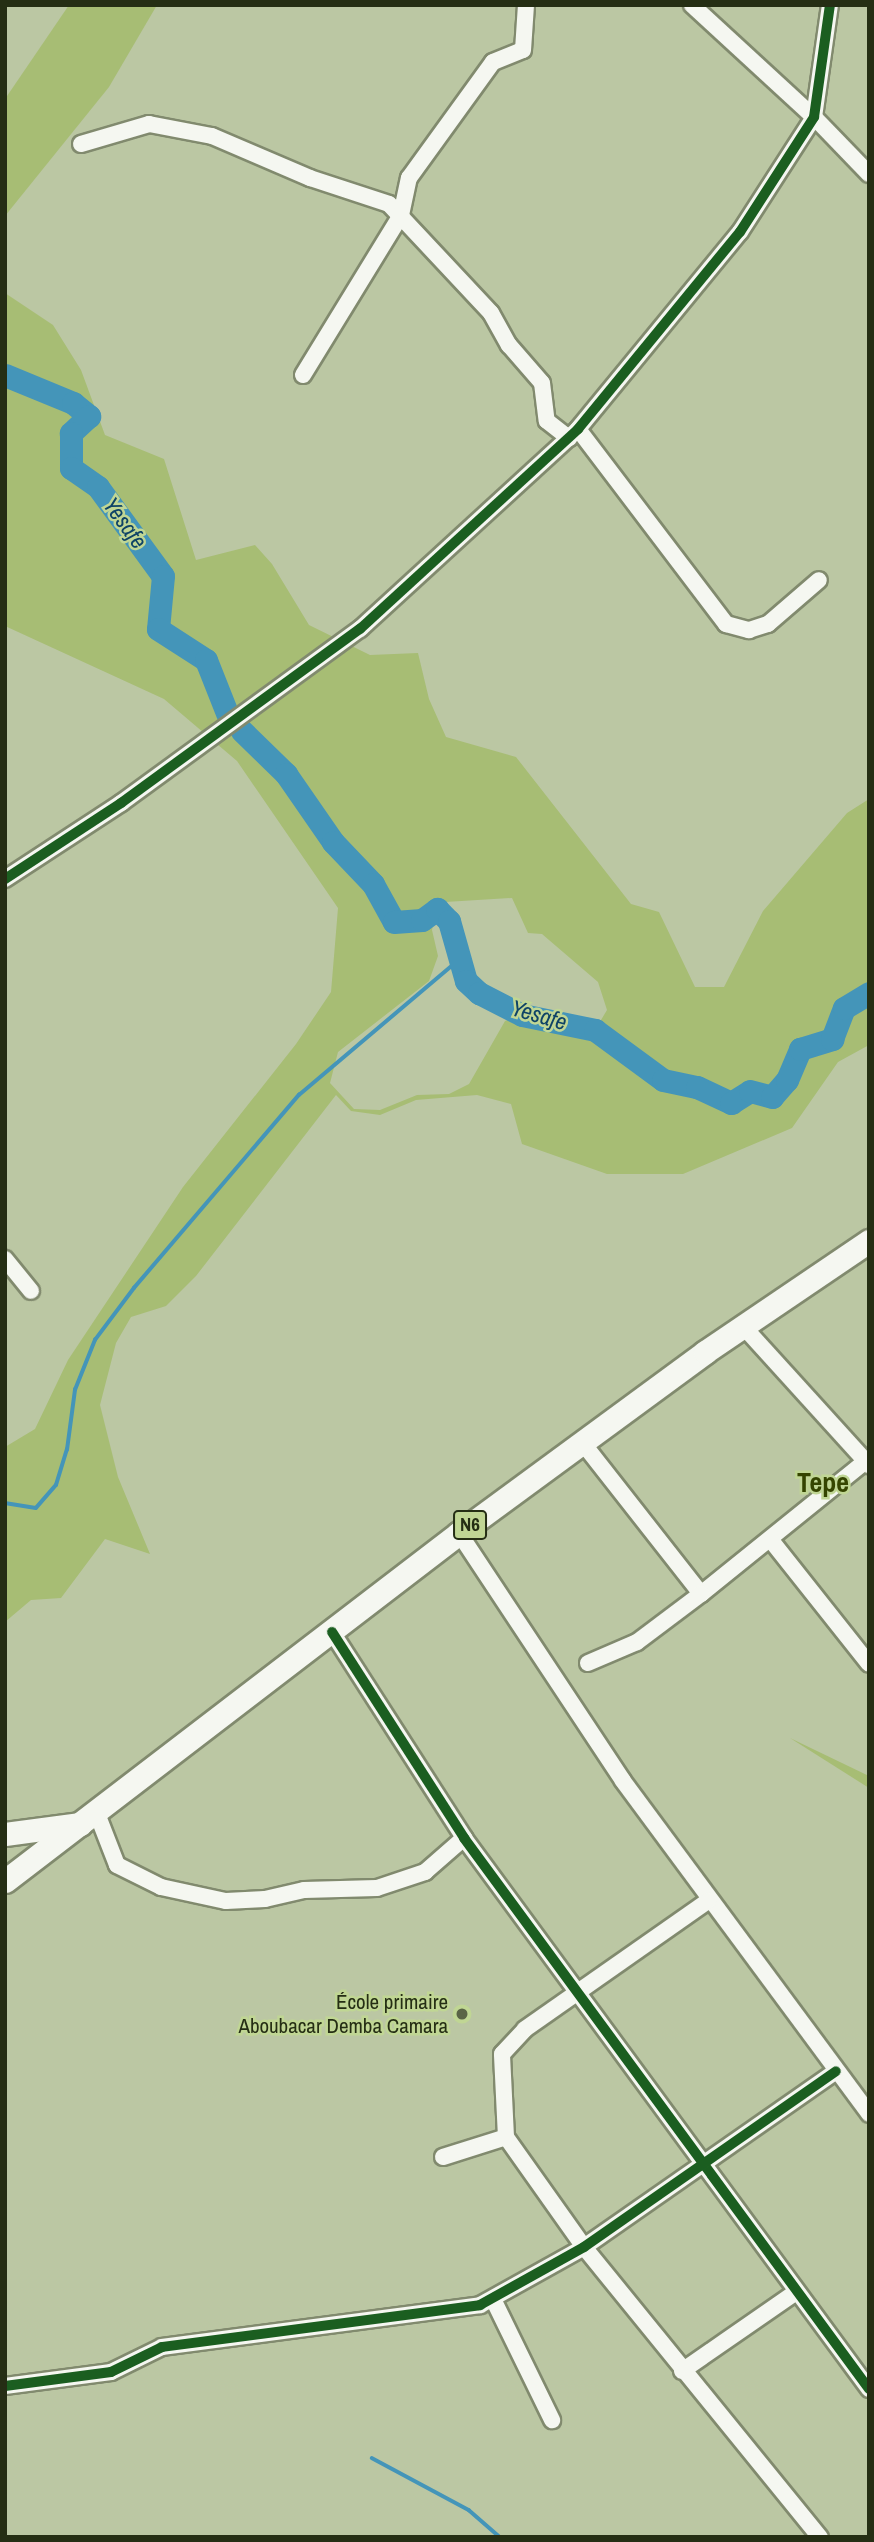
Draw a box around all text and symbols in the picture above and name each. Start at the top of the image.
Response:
water label: Yesafe [97,492,153,554]
water label: Yesafe [508,994,570,1036]
district label: Tepe [797,1465,849,1499]
road number: N6 [452,1510,488,1540]
place label: École primaire Aboubacar Demba Camara [238,1989,448,2039]
marker: École primaire Aboubacar Demba Camara [454,2006,470,2022]

